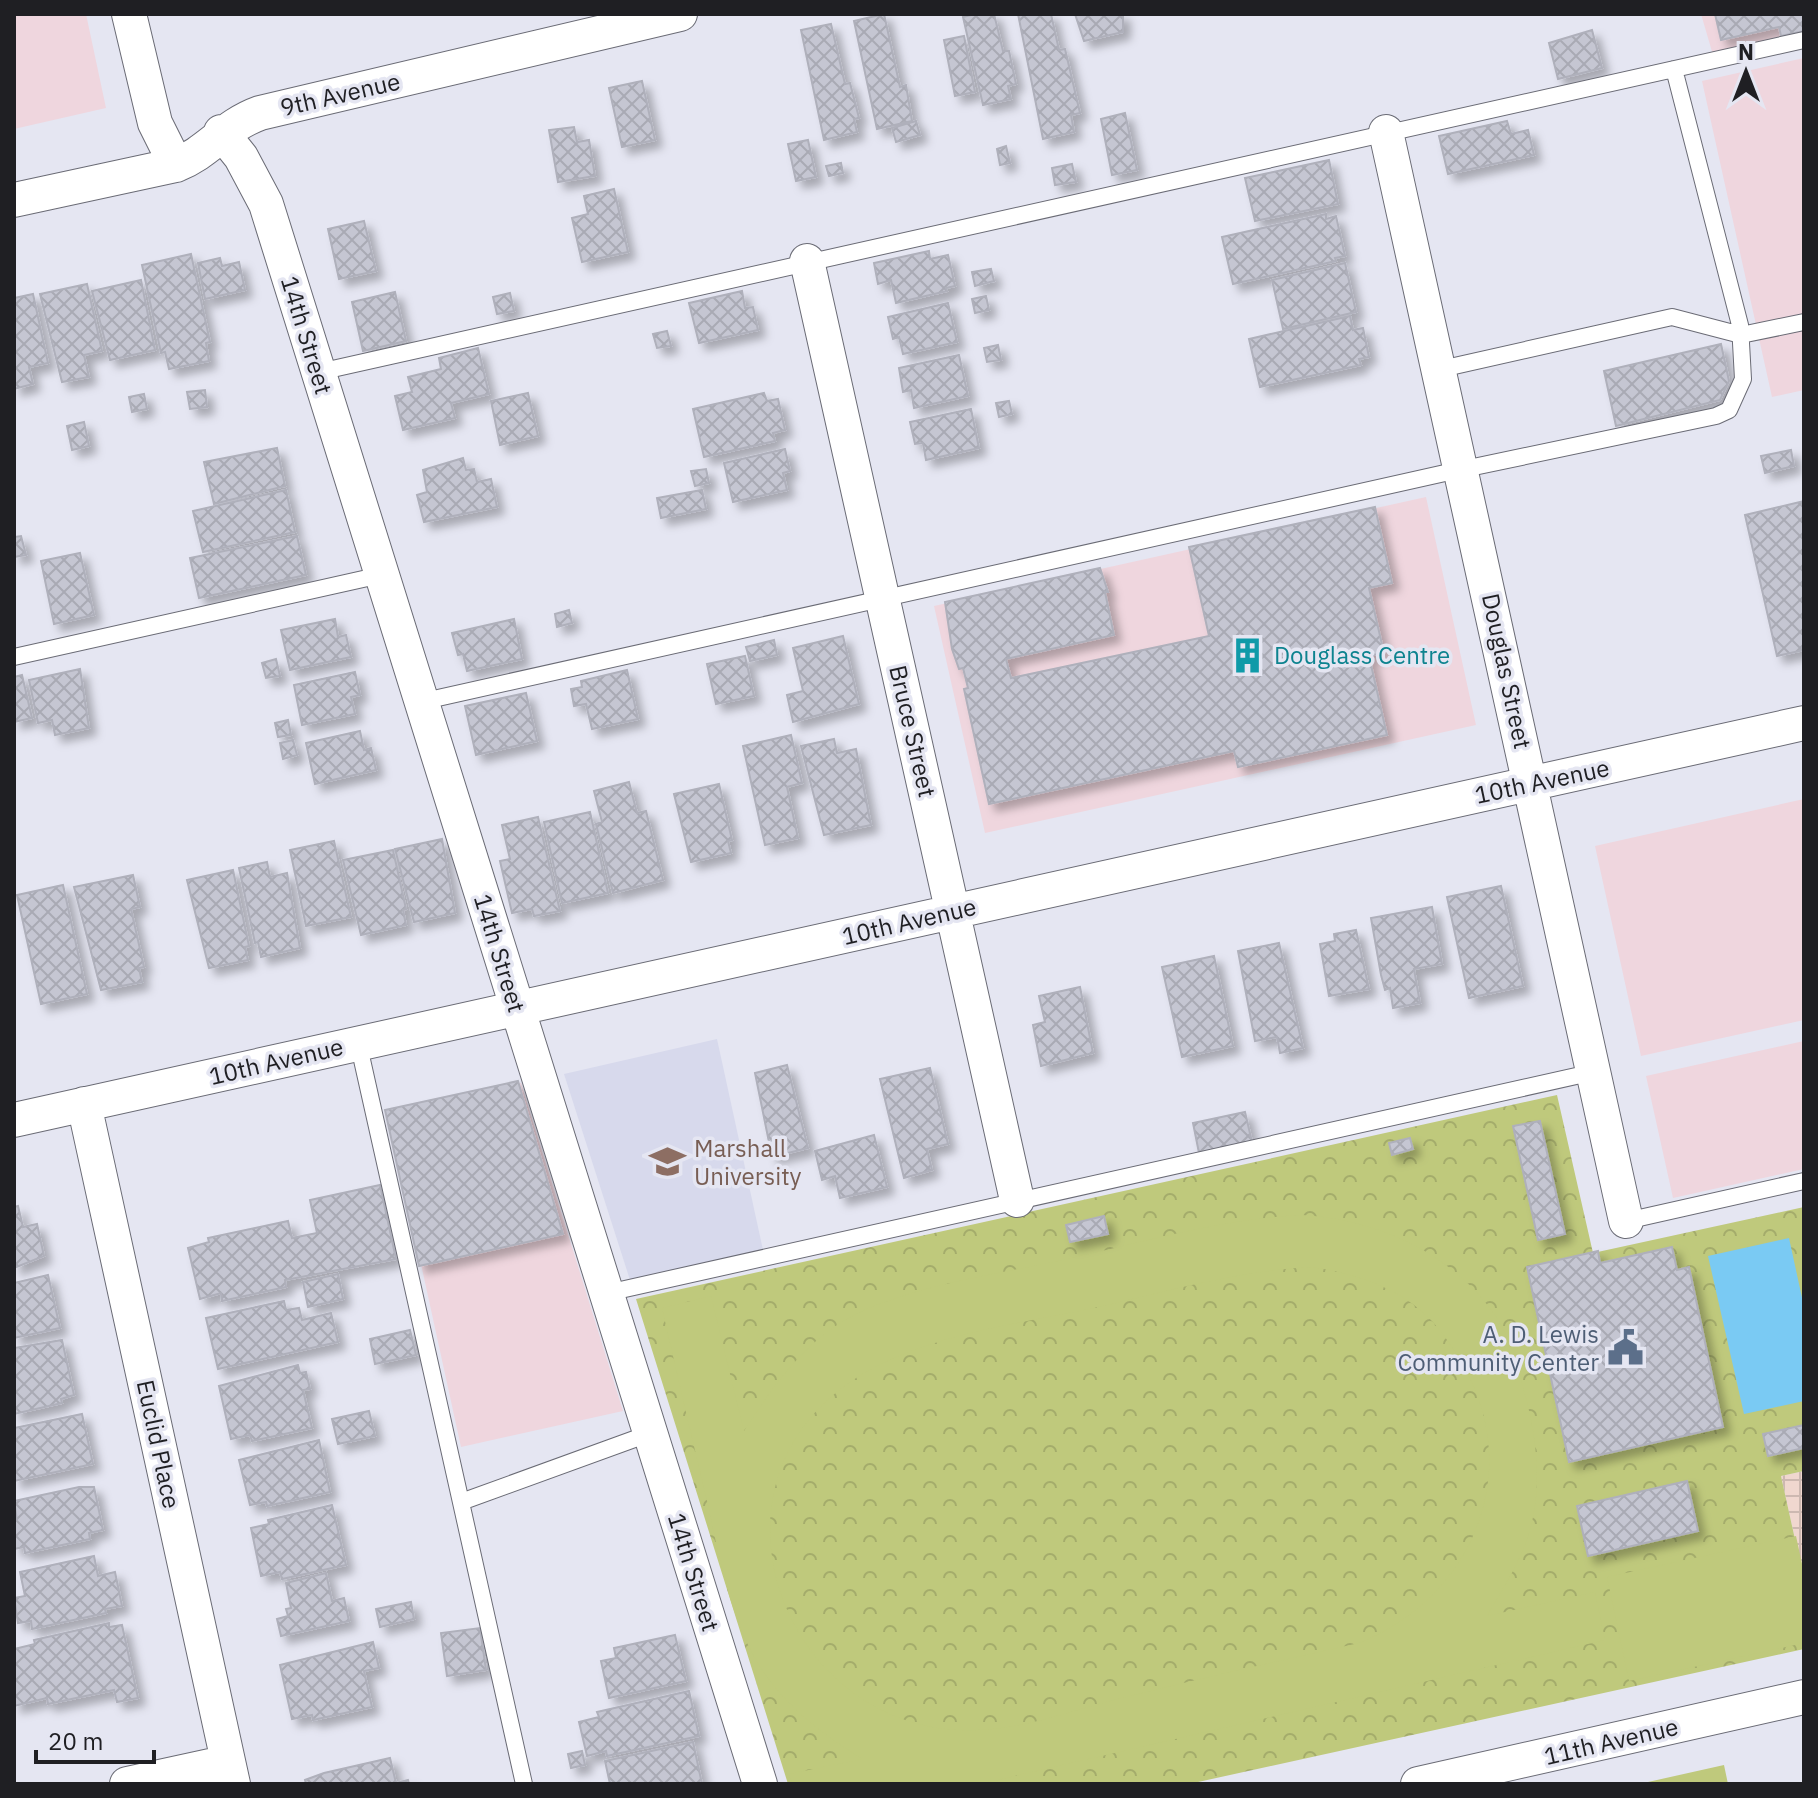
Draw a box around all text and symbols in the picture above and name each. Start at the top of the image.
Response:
north arrow [1706,32,1786,112]
text: N [1738,37,1754,66]
street label: 9th Avenue [277,65,403,123]
street label: 14th Street [274,272,340,398]
street label: Douglas Street [1475,590,1539,752]
building icon: Douglass Centre [1229,636,1267,674]
place label: Douglass Centre [1274,639,1450,671]
street label: Bruce Street [882,662,944,800]
street label: 10th Avenue [1472,751,1612,811]
street label: 14th Street [467,890,533,1016]
street label: 10th Avenue [839,890,979,952]
street label: 10th Avenue [206,1030,346,1092]
place label: Marshall University [694,1132,802,1192]
school or university icon: Marshall University [649,1143,687,1181]
place label: A. D. Lewis Community Center [1397,1318,1599,1378]
public building icon: A. D. Lewis Community Center [1606,1329,1644,1367]
street label: Euclid Place [130,1377,188,1511]
street label: 14th Street [661,1509,727,1635]
street label: 11th Avenue [1541,1710,1681,1772]
scale bar [36,1714,154,1764]
text: 20 m [48,1725,103,1757]

